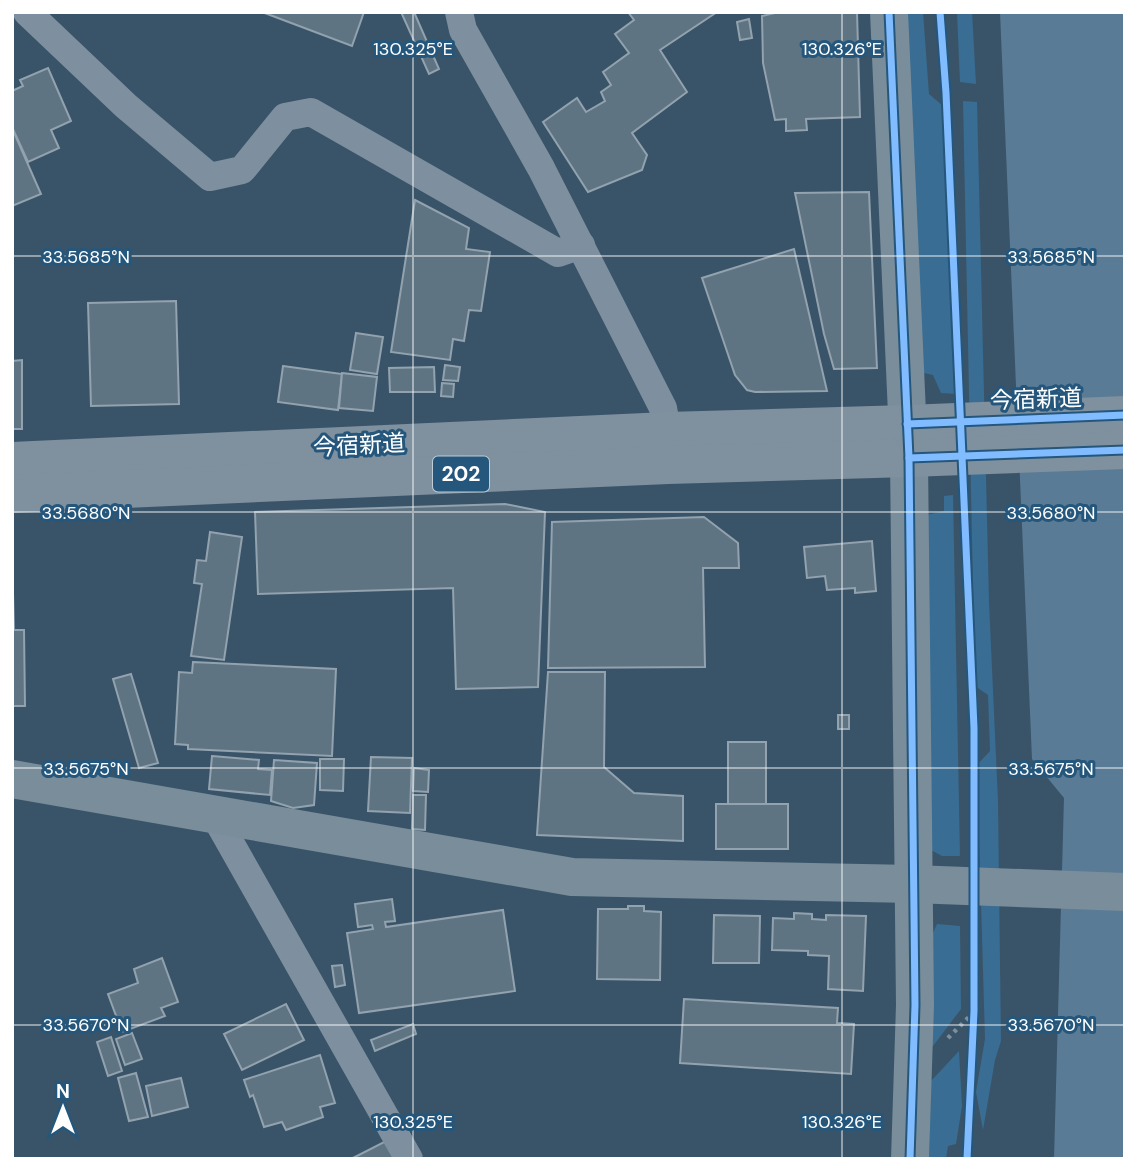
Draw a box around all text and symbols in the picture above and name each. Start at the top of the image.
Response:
text: 130.325°E [373,37,453,61]
text: 130.326°E [802,37,882,61]
text: 33.5685°N [42,245,130,269]
text: 33.5685°N [1007,245,1095,269]
street label: 今宿新道 [990,382,1082,416]
street label: 今宿新道 [312,428,406,462]
road number: 202 [433,456,489,491]
text: 33.5680°N [42,501,131,525]
text: 33.5680°N [1007,501,1096,525]
text: 33.5675°N [43,757,129,781]
text: 33.5675°N [1008,757,1094,781]
text: 33.5670°N [43,1013,129,1037]
text: 33.5670°N [1008,1013,1094,1037]
north arrow [28,1073,98,1143]
text: N [56,1079,70,1104]
text: 130.325°E [373,1110,453,1134]
text: 130.326°E [802,1110,882,1134]

